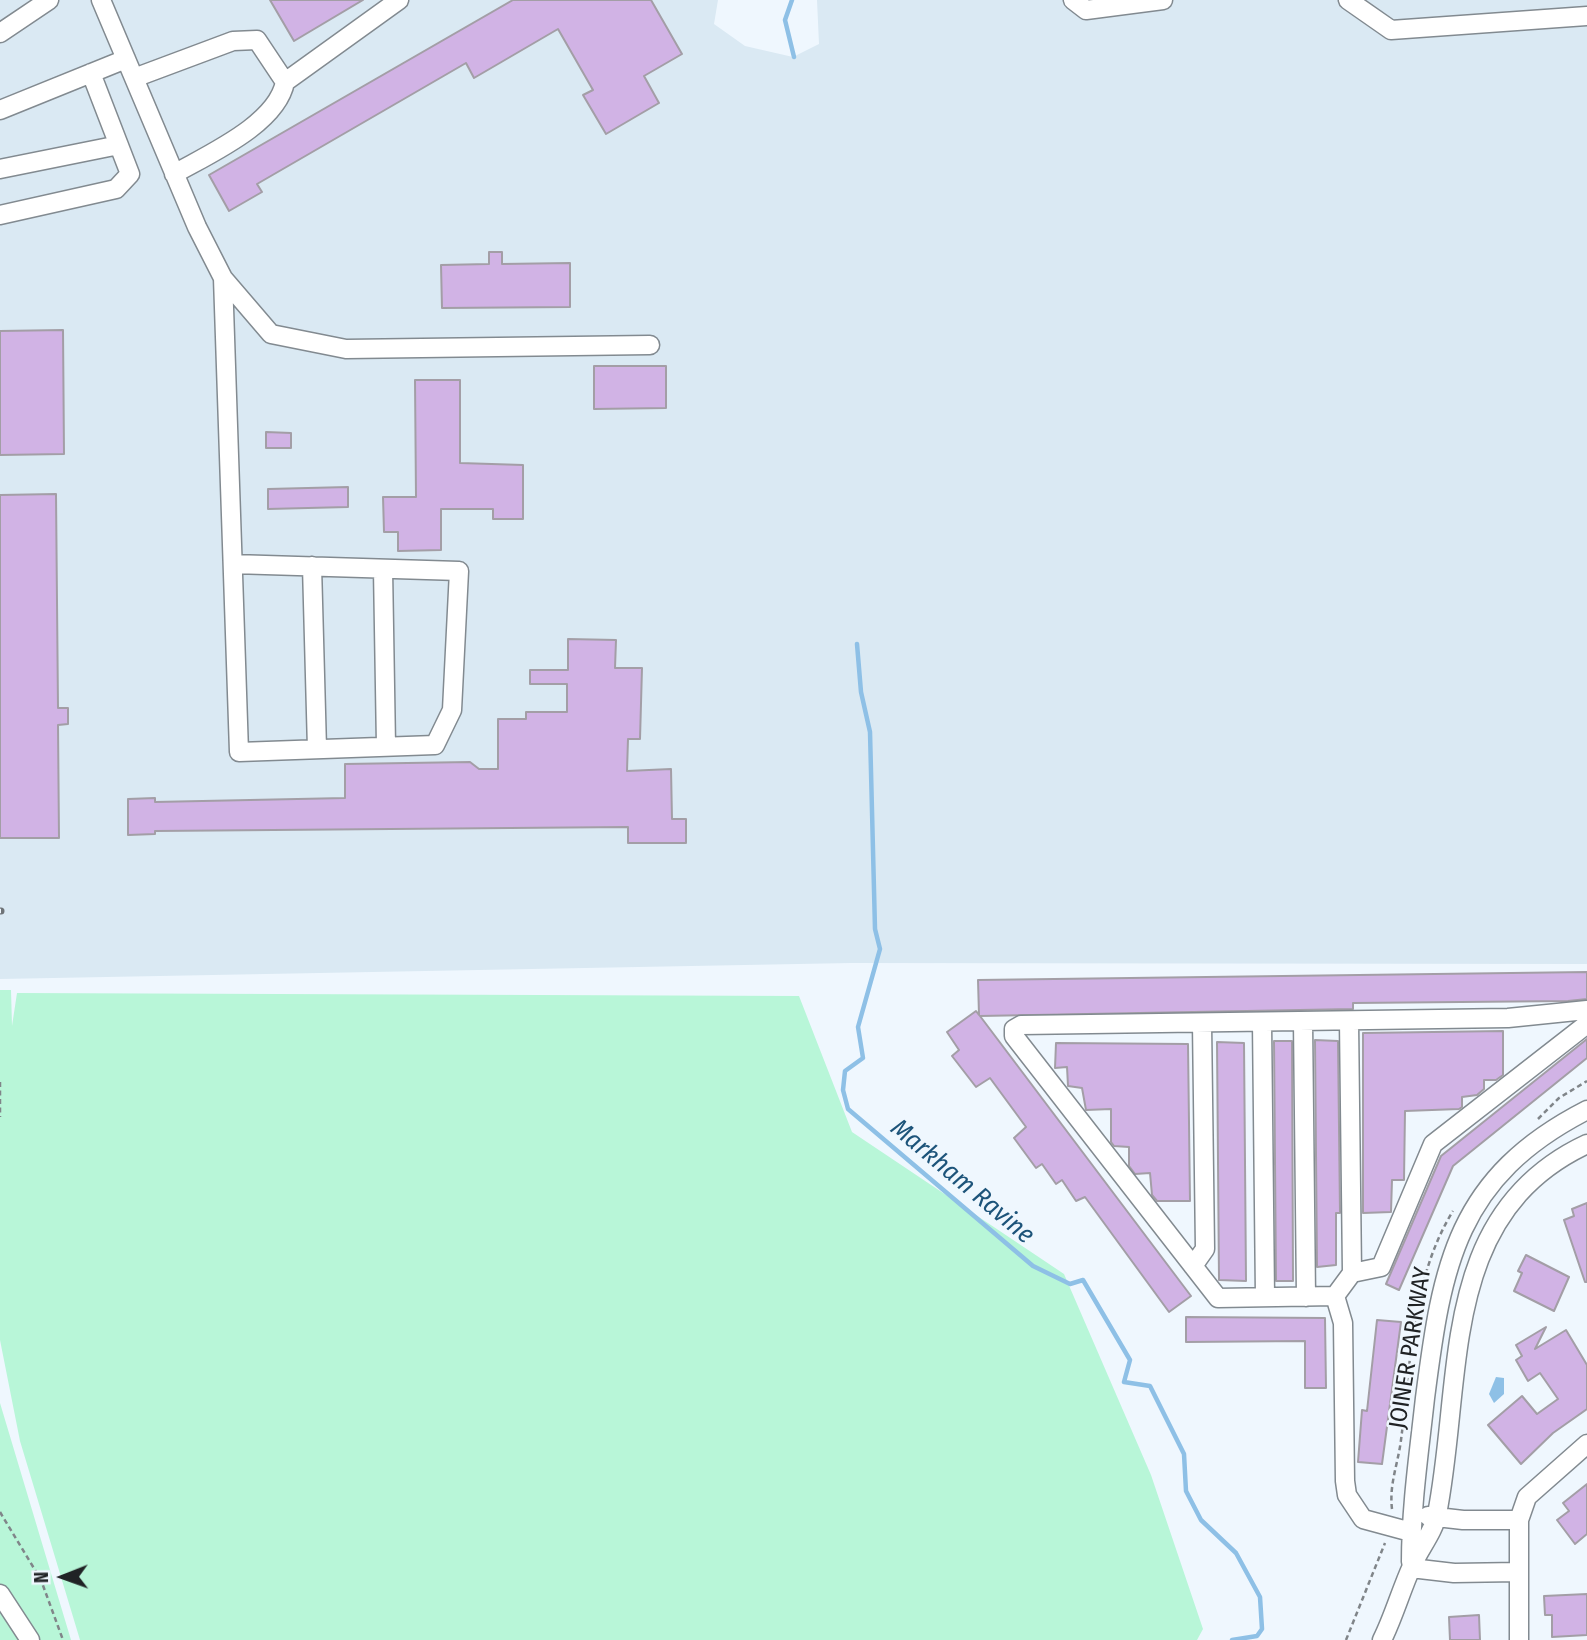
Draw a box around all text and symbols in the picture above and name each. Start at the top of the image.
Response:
water label: Markham Ravine [884,1113,1040,1251]
street label: JOINER PARKWAY [1384,1265,1438,1431]
north arrow [28,1542,98,1612]
text: N [30,1571,53,1583]

